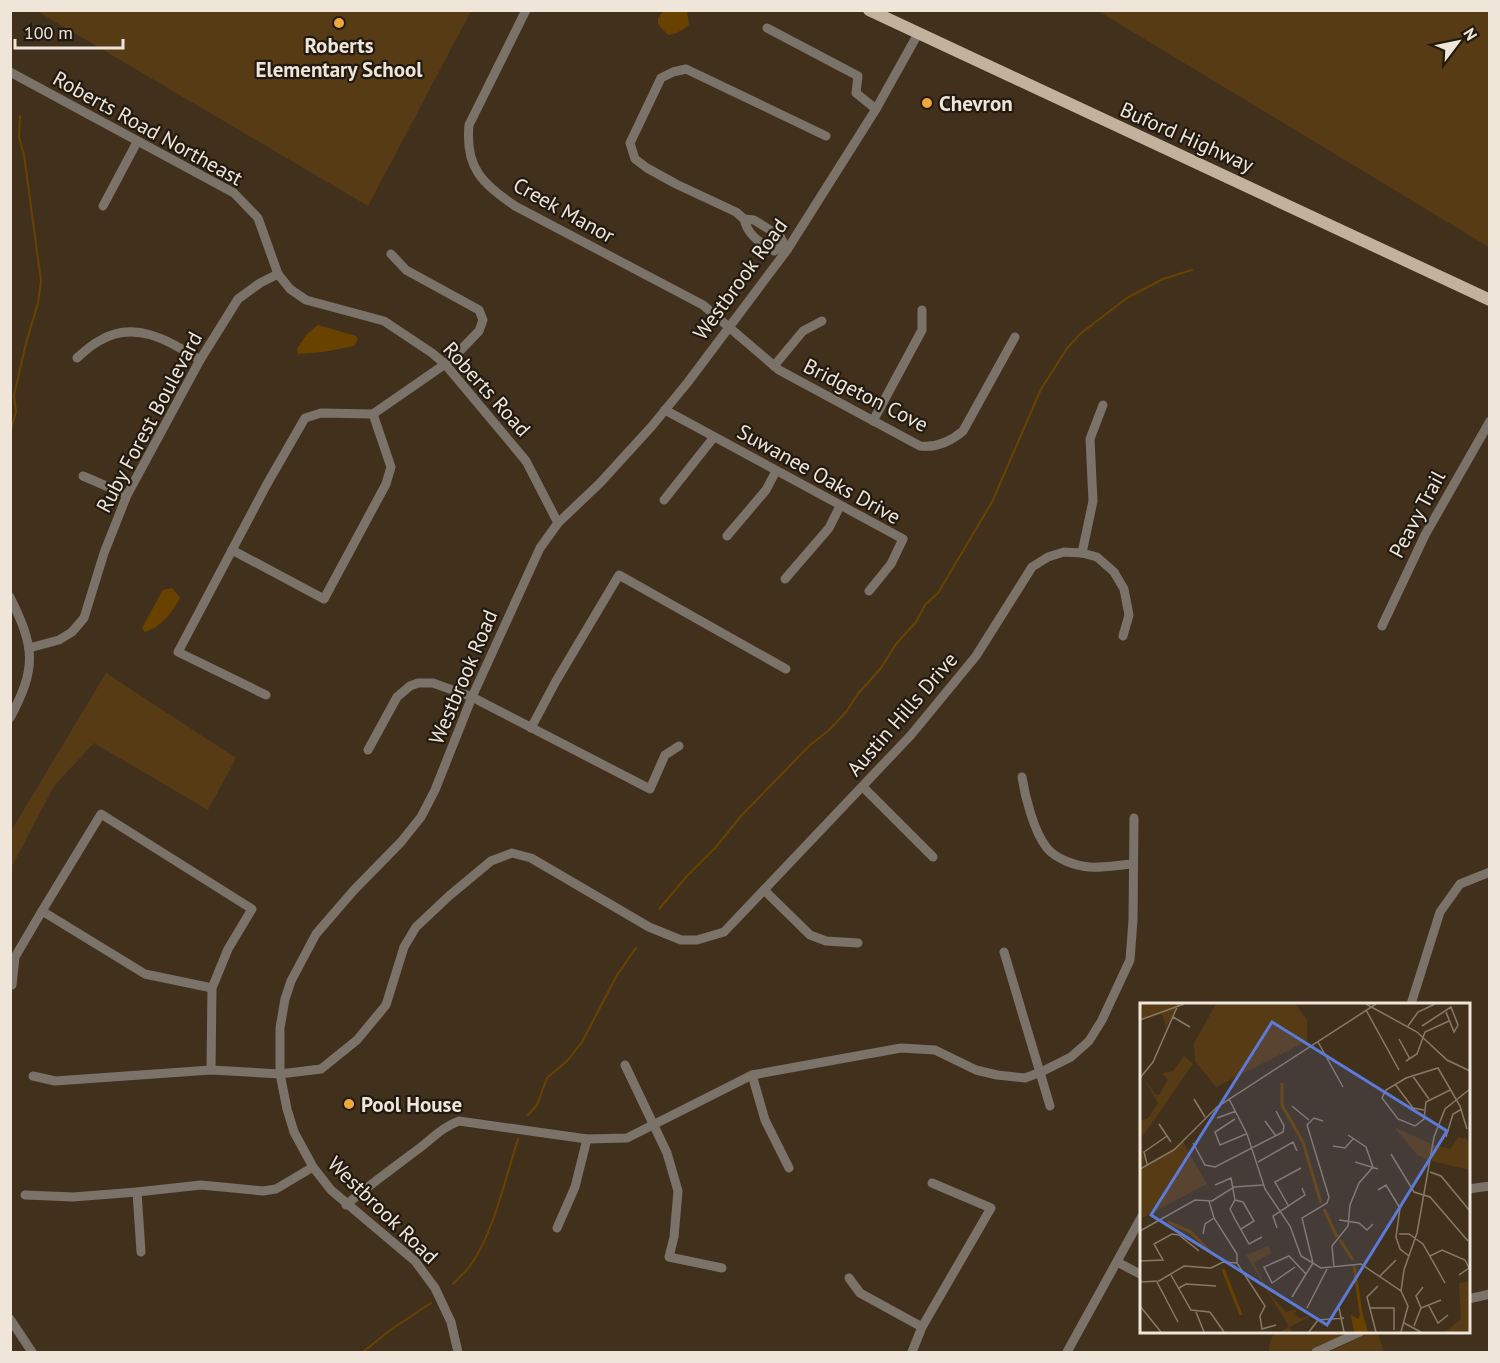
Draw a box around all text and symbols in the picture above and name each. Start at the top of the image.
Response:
scale bar [15,12,123,50]
north arrow [1428,12,1488,72]
marker: Roberts Elementary School [332,16,346,30]
text: 100 m [24,21,73,44]
text: N [1459,24,1482,44]
place label: Roberts Elementary School [256,32,423,83]
street label: Roberts Road Northeast [48,65,248,191]
place label: Chevron [939,90,1013,117]
street label: Buford Highway [1116,95,1258,179]
marker: Chevron [920,96,934,110]
street label: Creek Manor [509,171,619,249]
street label: Westbrook Road [687,213,793,345]
street label: Ruby Forest Boulevard [90,327,208,517]
street label: Roberts Road [437,336,537,442]
street label: Bridgeton Cove [799,352,933,438]
street label: Suwanee Oaks Drive [732,418,906,530]
street label: Peavy Trail [1383,466,1451,562]
street label: Westbrook Road [423,606,503,748]
street label: Austin Hills Drive [841,646,963,782]
inset map [1140,1003,1470,1333]
place label: Pool House [361,1091,462,1118]
marker: Pool House [342,1097,356,1111]
street label: Westbrook Road [322,1150,444,1270]

